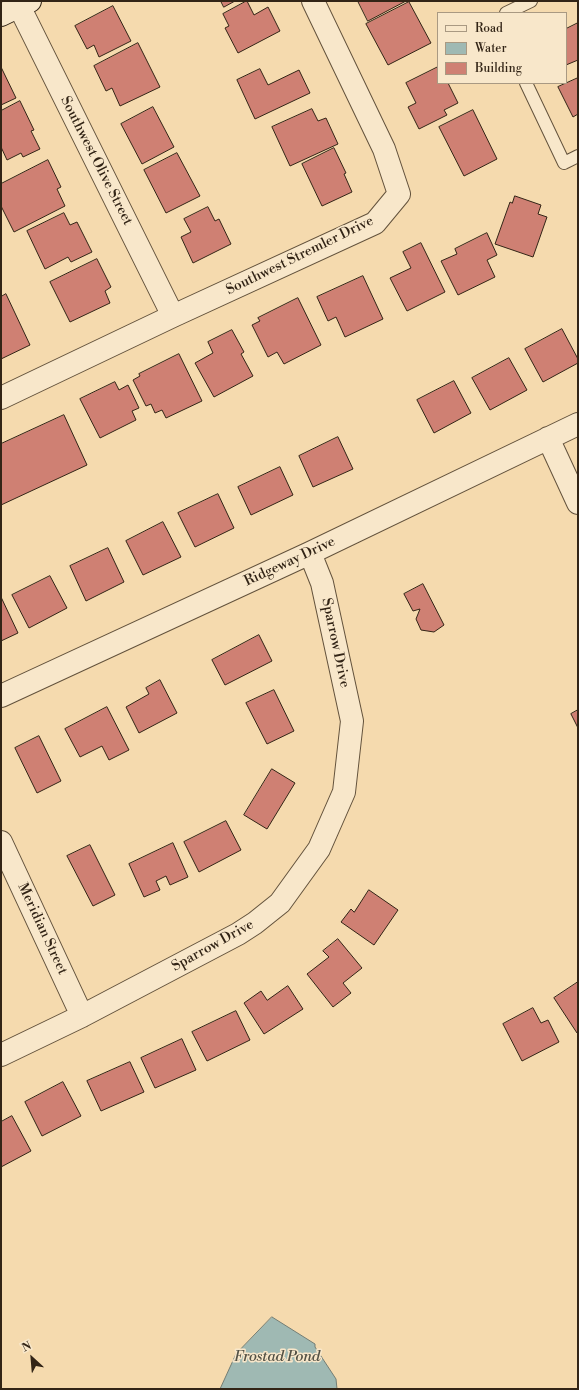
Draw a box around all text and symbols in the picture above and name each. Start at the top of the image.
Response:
legend [437,12,567,84]
text: Road [475,21,503,36]
text: Water [475,41,507,56]
text: Building [475,61,522,76]
street label: Southwest Olive Street [56,94,136,228]
street label: Southwest Stremler Drive [223,213,377,299]
street label: Ridgeway Drive [242,534,338,590]
street label: Sparrow Drive [317,597,353,689]
street label: Meridian Street [13,880,71,978]
street label: Sparrow Drive [169,917,257,975]
north arrow [12,1338,52,1378]
text: N [20,1339,34,1355]
water label: Frostad Pond [234,1348,320,1366]

